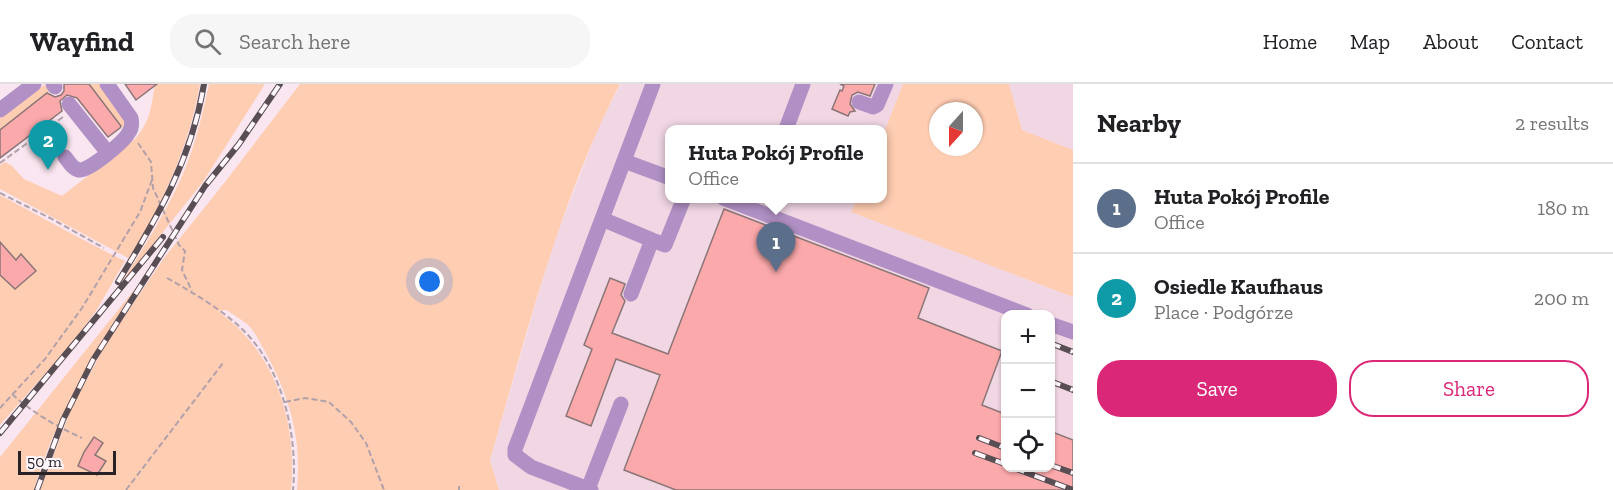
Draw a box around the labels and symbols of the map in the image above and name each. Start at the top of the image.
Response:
north arrow [929,102,983,156]
pin: 2 [28,120,68,170]
pin: 1 [756,222,796,272]
your location [415,267,444,296]
scale bar [18,448,116,476]

